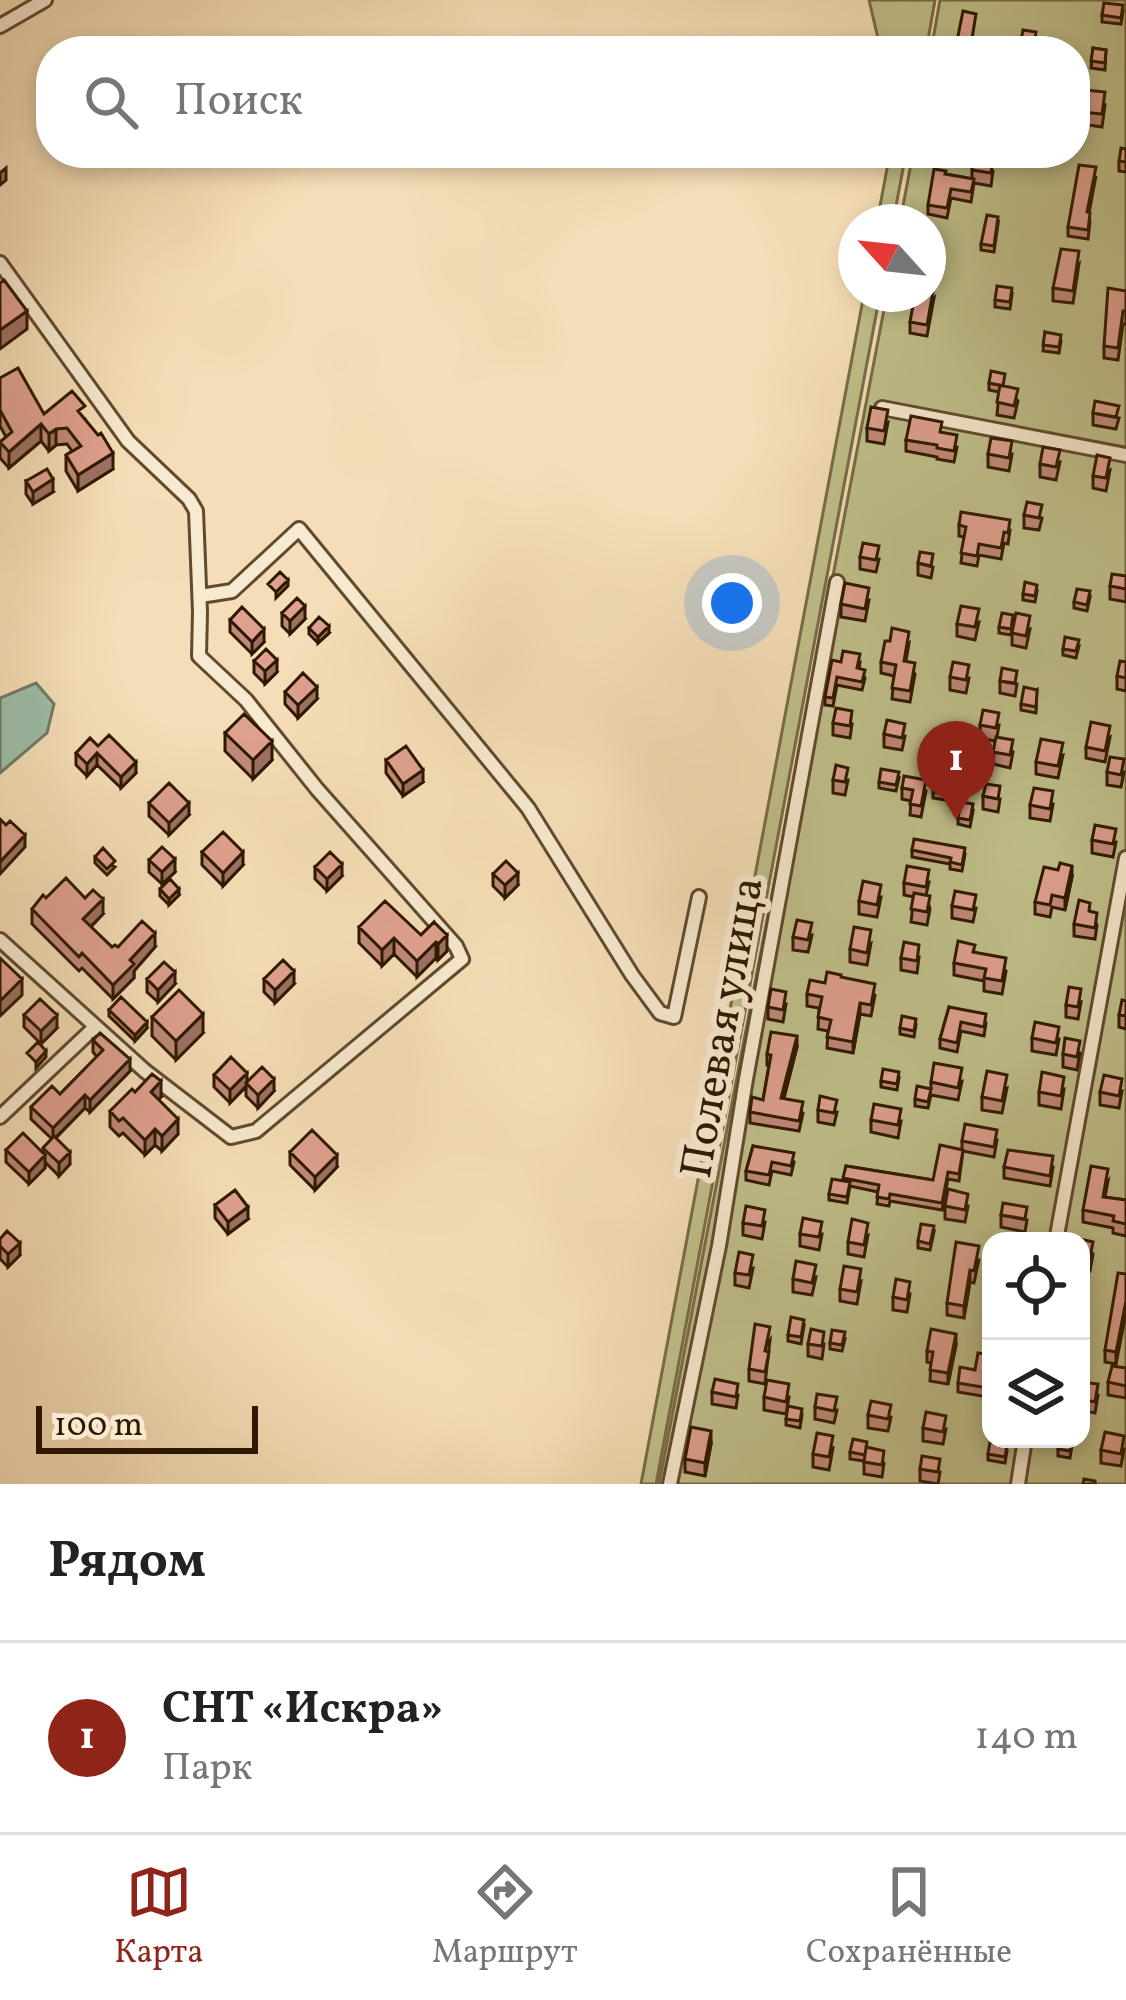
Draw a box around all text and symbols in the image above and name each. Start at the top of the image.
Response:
search box [36,36,1090,168]
icon: search [78,69,144,135]
text: Поиск [174,71,303,134]
north arrow [838,204,946,312]
your location [702,573,762,633]
pin: 1 [917,721,995,820]
street label: Полевая улица [667,872,782,1183]
map controls [982,1232,1090,1448]
button: locate [982,1232,1090,1340]
button: layers [982,1340,1090,1448]
scale bar [36,1400,258,1453]
text: 100 m [54,1404,143,1450]
text: Рядом [48,1527,206,1598]
text: СНТ «Искра» [162,1679,443,1742]
text: 1 [79,1711,95,1765]
text: 140 m [975,1711,1078,1765]
text: Парк [162,1742,252,1796]
tab: Карта [114,1859,204,1977]
tab: Маршрут [432,1859,578,1977]
tab: Сохранённые [806,1859,1012,1977]

